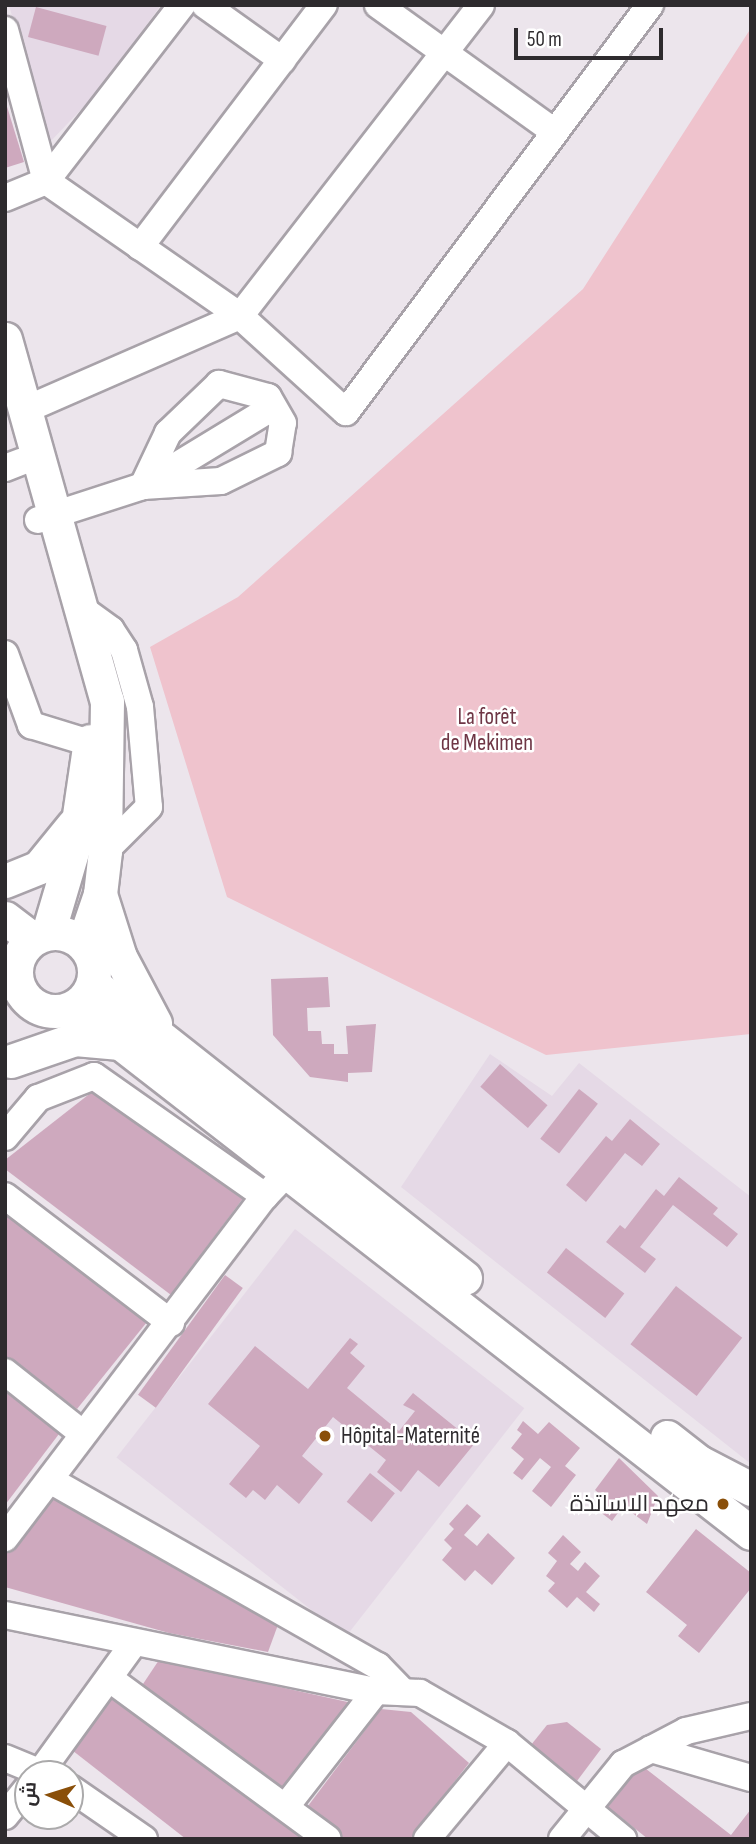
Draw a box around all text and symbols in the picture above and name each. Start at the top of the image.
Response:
scale bar [518,14,667,58]
text: 50 m [527,27,562,52]
park label: La forêt de Mekimen [441,703,533,757]
place label: Hôpital-Maternité [341,1422,480,1450]
marker: Hôpital-Maternité [315,1426,335,1446]
place label: معهد الاساتذة [570,1490,709,1518]
marker: معهد الاساتذة [715,1496,731,1512]
north arrow [14,1760,84,1830]
text: ش [17,1781,42,1807]

